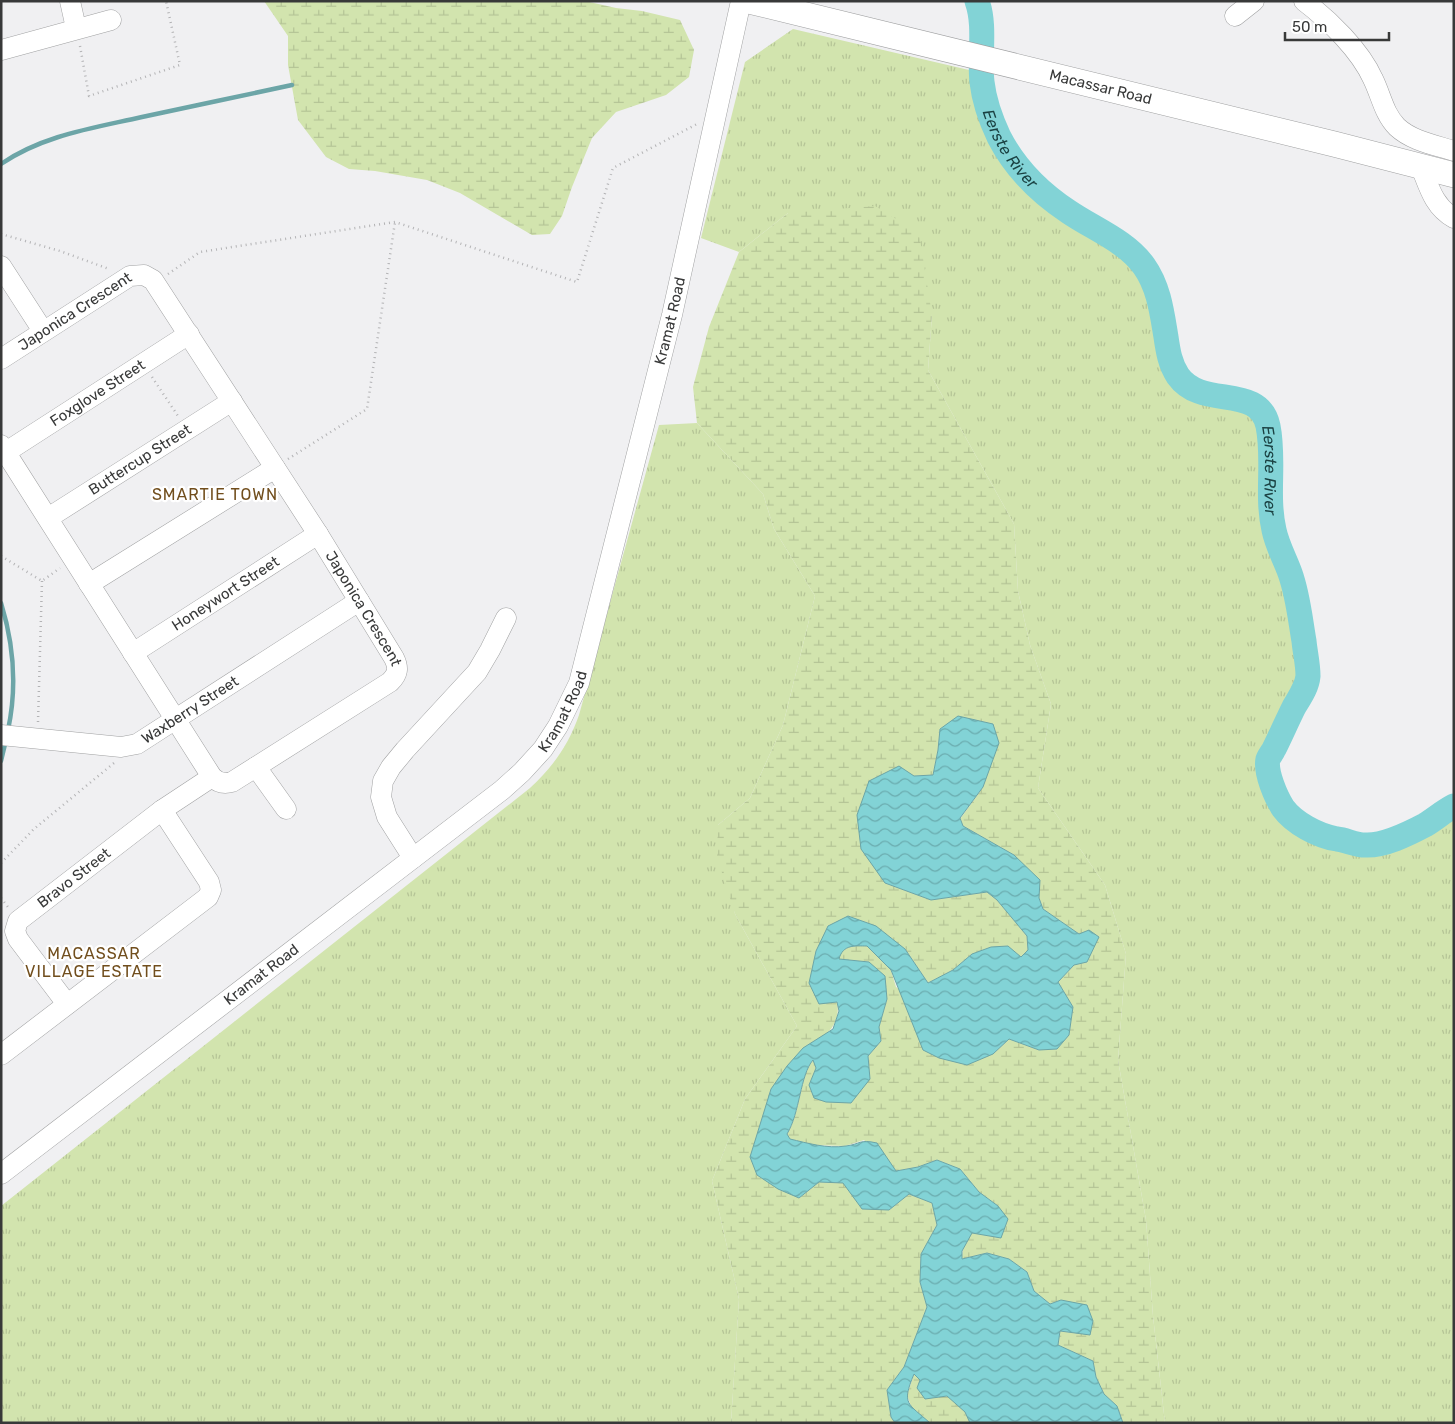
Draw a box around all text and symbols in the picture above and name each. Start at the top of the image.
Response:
scale bar [1285,10,1389,42]
text: 50 m [1292,18,1327,36]
street label: Macassar Road [1048,66,1154,108]
water label: Eerste River [979,107,1042,193]
street label: Japonica Crescent [15,268,135,355]
street label: Kramat Road [651,275,689,367]
street label: Foxglove Street [47,356,149,430]
street label: Buttercup Street [85,420,195,499]
water label: Eerste River [1258,424,1281,517]
district label: SMARTIE TOWN [152,485,278,504]
street label: Japonica Crescent [322,548,405,668]
street label: Honeywort Street [169,552,283,635]
street label: Kramat Road [534,669,591,756]
street label: Waxberry Street [138,672,242,748]
street label: Bravo Street [34,844,114,912]
street label: Kramat Road [220,940,302,1009]
district label: MACASSAR VILLAGE ESTATE [25,944,163,981]

